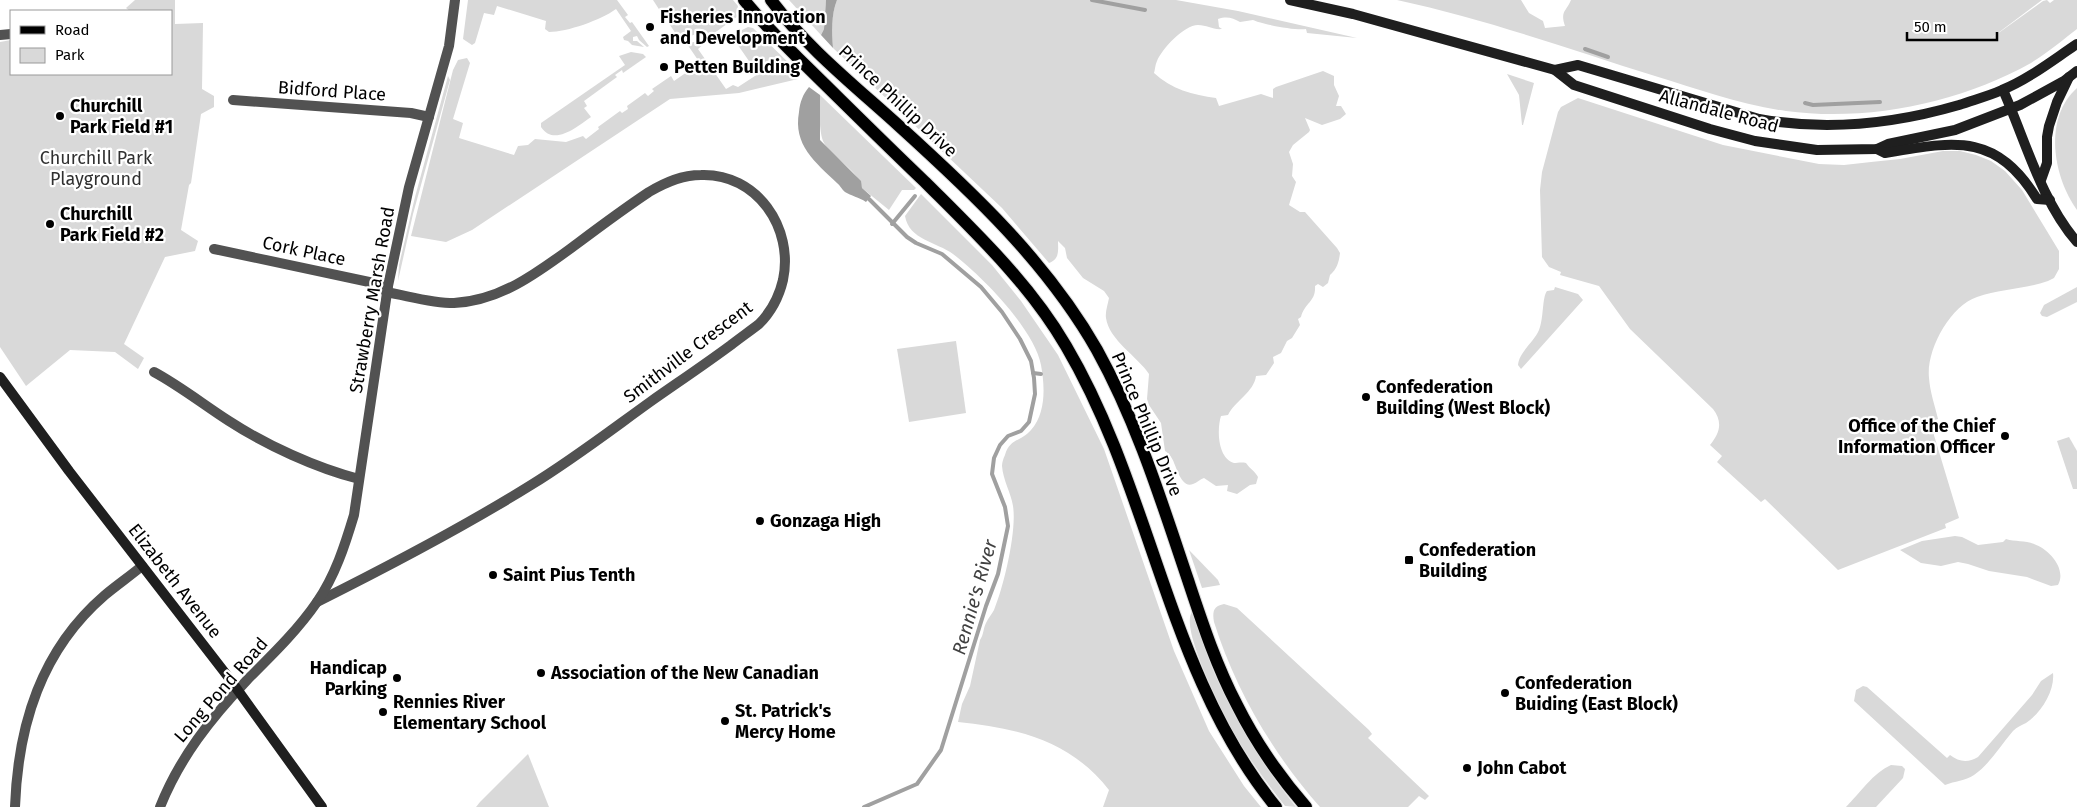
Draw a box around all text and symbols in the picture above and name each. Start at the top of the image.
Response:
place label: Fisheries Innovation and Development [660,6,826,49]
legend [10,10,172,75]
scale bar [1907,10,1997,42]
text: 50 m [1914,18,1947,36]
text: Road [55,21,90,39]
marker: Fisheries Innovation and Development [644,21,656,33]
street label: Prince Phillip Drive [834,40,962,162]
text: Park [55,46,85,64]
place label: Petten Building [674,56,800,78]
marker: Petten Building [658,61,670,73]
street label: Bidford Place [277,76,387,106]
street label: Allandale Road [1657,84,1781,138]
place label: Churchill Park Field #1 [70,95,173,138]
marker: Churchill Park Field #1 [54,110,66,122]
park label: Churchill Park Playground [40,147,153,190]
place label: Churchill Park Field #2 [60,203,164,246]
street label: Strawberry Marsh Road [345,205,399,395]
marker: Churchill Park Field #2 [44,218,56,230]
street label: Cork Place [260,231,348,271]
street label: Smithville Crescent [619,296,757,408]
street label: Prince Phillip Drive [1107,349,1187,499]
place label: Confederation Building (West Block) [1376,376,1550,419]
marker: Confederation Building (West Block) [1360,391,1372,403]
place label: Office of the Chief Information Officer [1838,415,1997,458]
marker: Office of the Chief Information Officer [1999,430,2011,442]
place label: Gonzaga High [770,510,881,532]
marker: Gonzaga High [754,515,766,527]
street label: Elizabeth Avenue [123,519,227,643]
water label: Rennie's River [947,536,1002,657]
place label: Confederation Building [1419,539,1536,582]
marker: Confederation Building [1403,554,1415,566]
place label: Saint Pius Tenth [503,564,635,586]
marker: Saint Pius Tenth [487,569,499,581]
street label: Long Pond Road [169,633,273,747]
place label: Handicap Parking [310,657,387,700]
place label: Association of the New Canadian [550,662,819,684]
marker: Association of the New Canadian [535,667,547,679]
marker: Handicap Parking [391,672,403,684]
place label: Confederation Buiding (East Block) [1515,672,1678,715]
marker: Confederation Buiding (East Block) [1499,687,1511,699]
place label: Rennies River Elementary School [393,691,547,734]
place label: St. Patrick's Mercy Home [735,700,836,743]
marker: Rennies River Elementary School [377,706,389,718]
marker: St. Patrick's Mercy Home [719,715,731,727]
place label: John Cabot [1476,757,1568,779]
marker: John Cabot [1461,762,1473,774]

